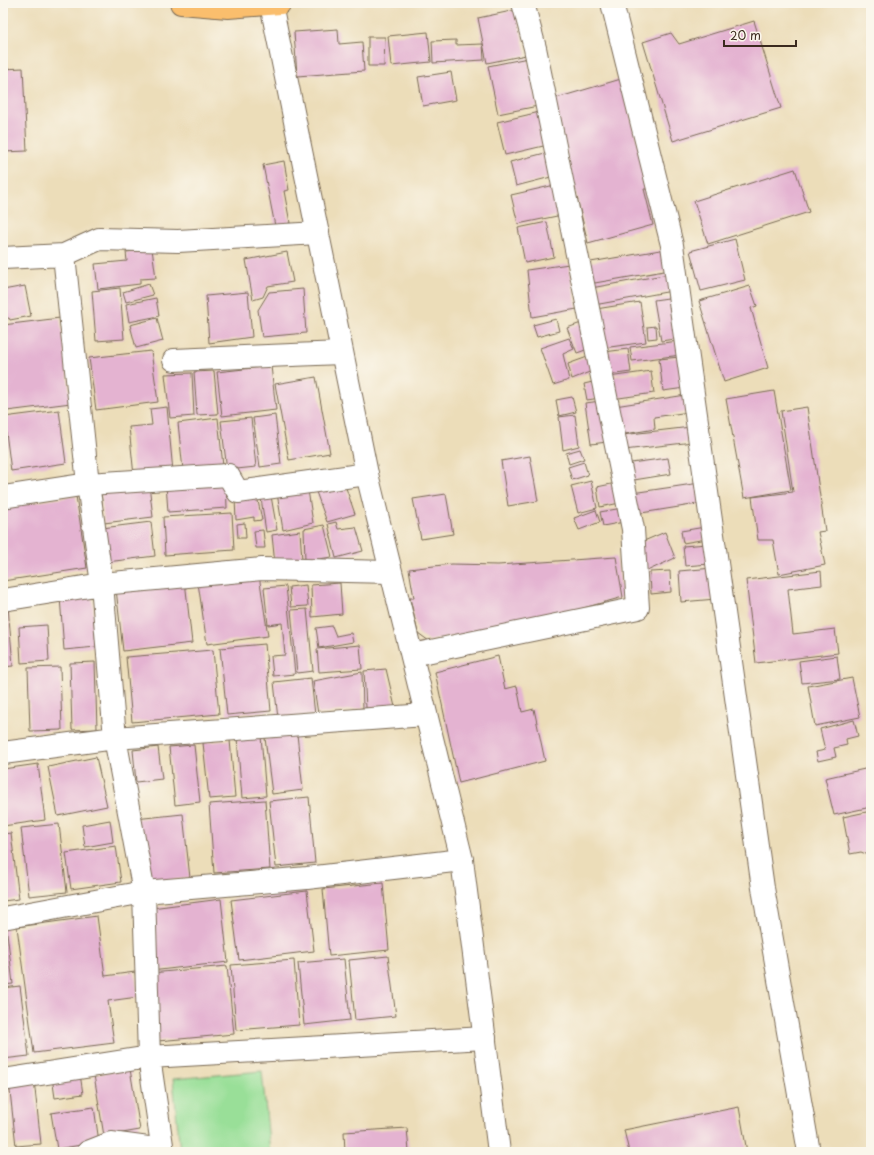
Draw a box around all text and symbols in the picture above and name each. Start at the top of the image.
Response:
scale bar [724,22,796,48]
text: 20 m [730,26,761,44]

